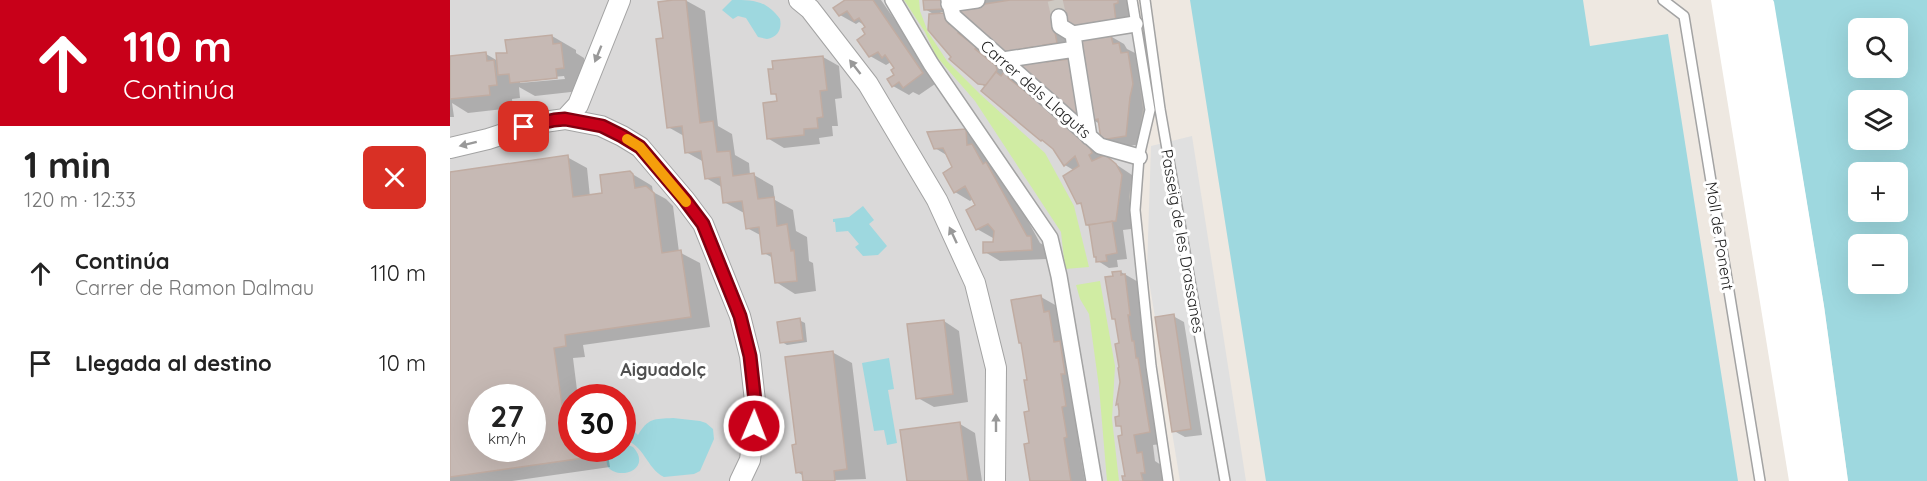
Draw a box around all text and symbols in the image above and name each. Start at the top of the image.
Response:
map controls [1848,18,1908,294]
button: search [1848,18,1908,78]
text: 110 m [123,20,232,73]
icon: ahead [24,24,102,102]
street label: Carrer dels Llaguts [977,36,1095,142]
one-way arrow [593,46,603,64]
one-way arrow [849,59,861,75]
text: Continúa [123,72,235,106]
button: layers [1848,90,1908,150]
pin [498,101,549,152]
icon: arrive [507,110,540,143]
one-way arrow [459,139,477,149]
text: 1 min [24,142,111,187]
button: close [363,146,426,209]
street label: Passeig de les Drassanes [1157,148,1209,334]
button: + [1848,162,1908,222]
street label: Moll de Ponent [1702,180,1738,292]
text: 120 m · 12:33 [24,187,136,212]
one-way arrow [948,227,957,244]
button: − [1848,234,1908,294]
text: Continúa [75,247,170,275]
icon: ahead [24,257,57,290]
text: 110 m [371,259,426,287]
text: Carrer de Ramon Dalmau [75,275,314,300]
icon: arrive [24,347,57,380]
text: Llegada al destino [75,349,272,377]
text: 10 m [379,349,426,377]
district label: Aiguadolç [620,358,706,381]
speed limit sign: 30 [558,384,636,462]
position arrow [722,394,786,458]
text: 27 [490,397,524,435]
one-way arrow [991,413,1001,432]
text: km/h [488,429,526,448]

